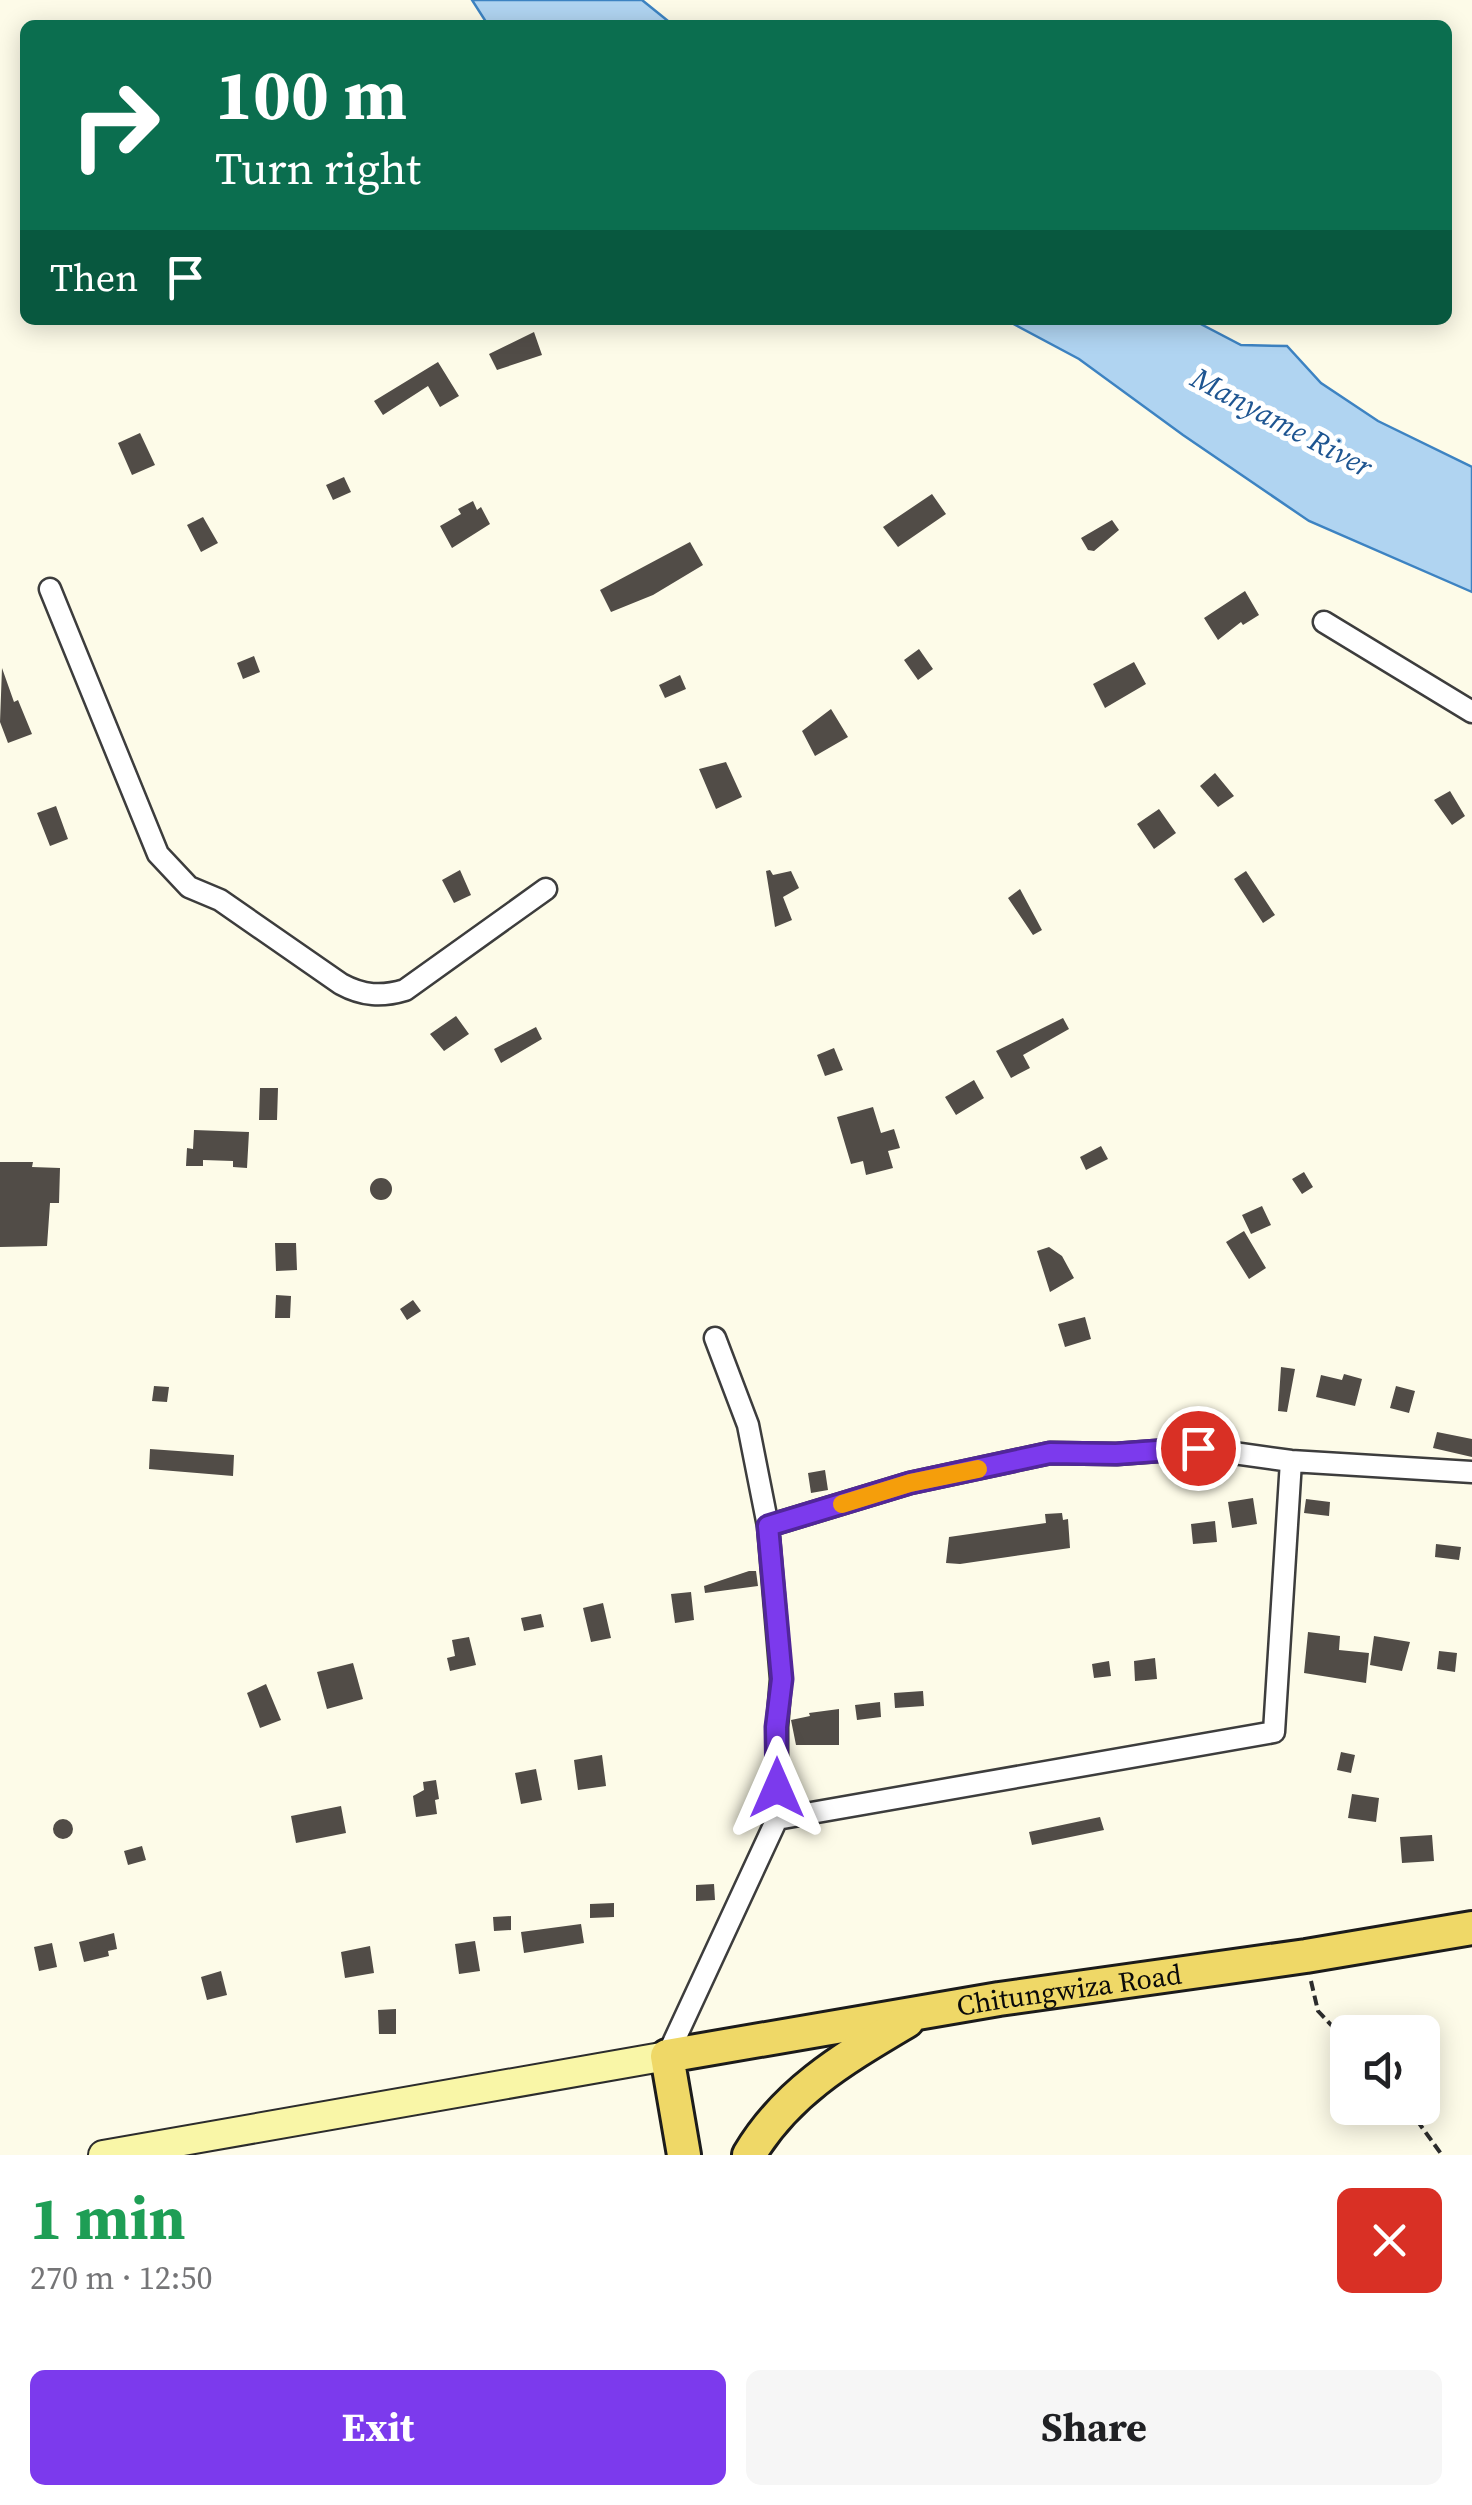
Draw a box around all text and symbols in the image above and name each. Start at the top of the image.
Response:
text: 100 m [215,46,407,142]
icon: right [50,60,180,190]
text: Turn right [215,137,421,199]
icon: arrive [158,250,213,305]
text: Then [50,252,138,304]
water label: Manyame River [1183,357,1381,487]
pin [1156,1406,1241,1491]
icon: arrive [1171,1421,1226,1476]
position arrow [725,1736,829,1840]
street label: Chitungwiza Road [954,1955,1184,2025]
map controls [1330,2015,1440,2125]
button: sound [1330,2015,1440,2125]
text: 1 min [30,2177,186,2259]
button: close [1337,2188,1442,2293]
text: 270 m · 12:50 [30,2256,212,2300]
button: Exit [30,2370,726,2485]
button: Share [746,2370,1442,2485]

